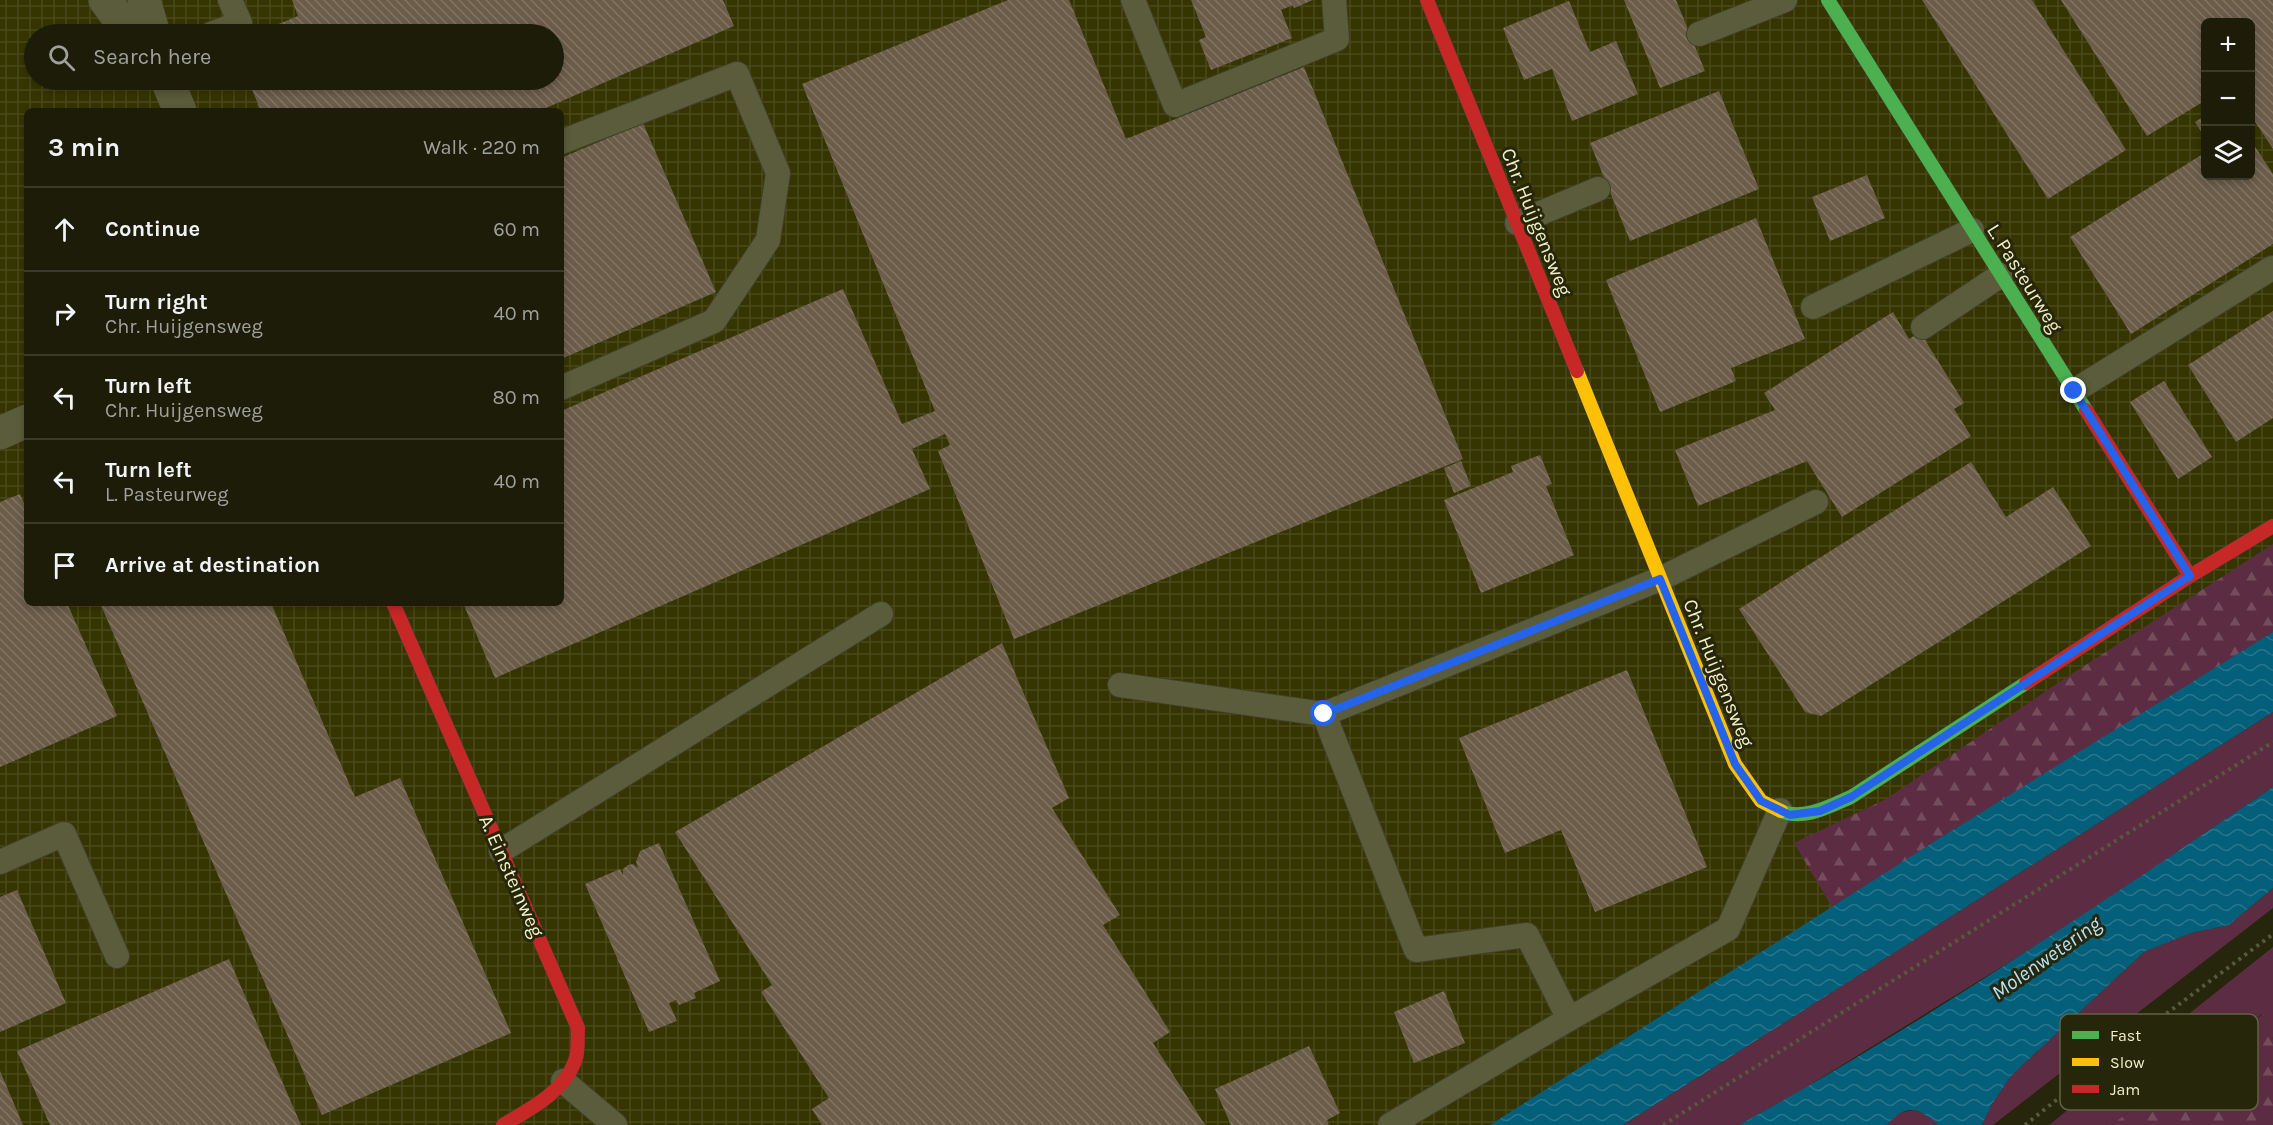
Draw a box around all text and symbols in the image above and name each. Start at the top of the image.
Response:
map controls [2201,18,2255,180]
button: + [2201,18,2255,72]
search box [24,24,564,90]
icon: search [45,41,78,74]
text: Search here [93,44,211,70]
button: − [2201,72,2255,126]
button: layers [2201,126,2255,180]
text: 3 min [48,132,120,163]
text: Walk · 220 m [423,136,540,159]
street label: Chr. Huijgensweg [1496,145,1577,300]
icon: ahead [48,213,81,246]
text: Continue [105,216,200,242]
text: 60 m [493,218,540,241]
street label: L. Pasteurweg [1982,220,2067,337]
text: Turn right [105,289,208,315]
icon: right [48,297,81,330]
text: 40 m [494,302,540,325]
text: Chr. Huijgensweg [105,315,263,338]
text: Turn left [105,373,192,399]
route end [2060,377,2086,403]
icon: left [48,381,81,414]
text: 80 m [492,386,540,409]
text: Chr. Huijgensweg [105,399,263,422]
text: Turn left [105,457,192,483]
icon: left [48,465,81,498]
text: 40 m [494,470,540,493]
text: L. Pasteurweg [105,483,228,506]
icon: arrive [48,549,81,582]
text: Arrive at destination [105,552,320,578]
street label: Chr. Huijgensweg [1678,596,1759,751]
route start [1310,700,1336,726]
street label: A. Einsteinweg [474,811,549,941]
water label: Molenwetering [1987,911,2106,1005]
legend [2060,1014,2258,1110]
text: Fast [2110,1026,2141,1045]
text: Slow [2110,1053,2145,1072]
text: Jam [2110,1080,2140,1099]

